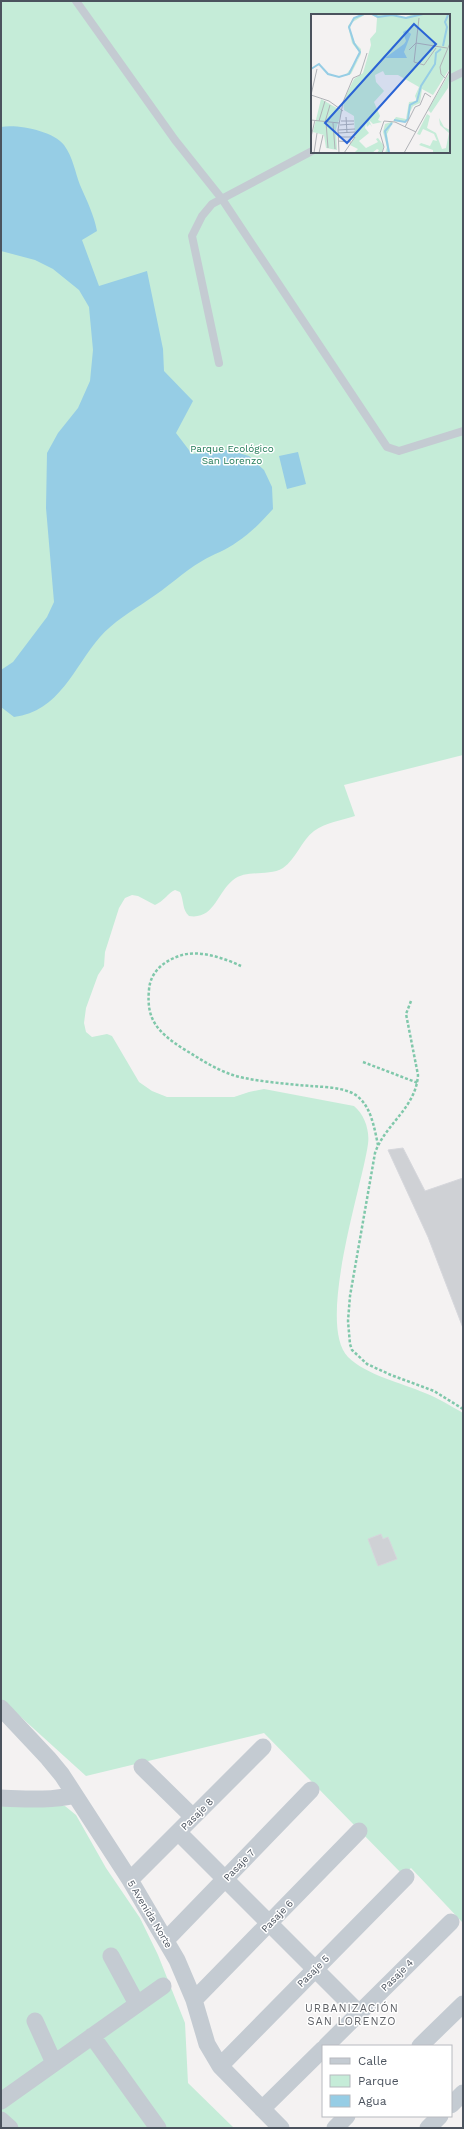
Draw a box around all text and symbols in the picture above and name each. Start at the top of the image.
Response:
inset map [311,14,450,153]
park label: Parque Ecológico San Lorenzo [190,443,274,466]
street label: Pasaje 8 [179,1796,215,1832]
street label: Pasaje 7 [221,1847,257,1883]
street label: 5 Avenida Norte [125,1878,175,1950]
street label: Pasaje 6 [259,1898,295,1934]
street label: Pasaje 5 [295,1953,331,1989]
street label: Pasaje 4 [379,1957,415,1993]
district label: URBANIZACIÓN SAN LORENZO [305,2001,399,2028]
legend [322,2045,452,2117]
text: Calle [358,2054,387,2068]
text: Parque [358,2074,399,2088]
text: Agua [358,2094,387,2108]

